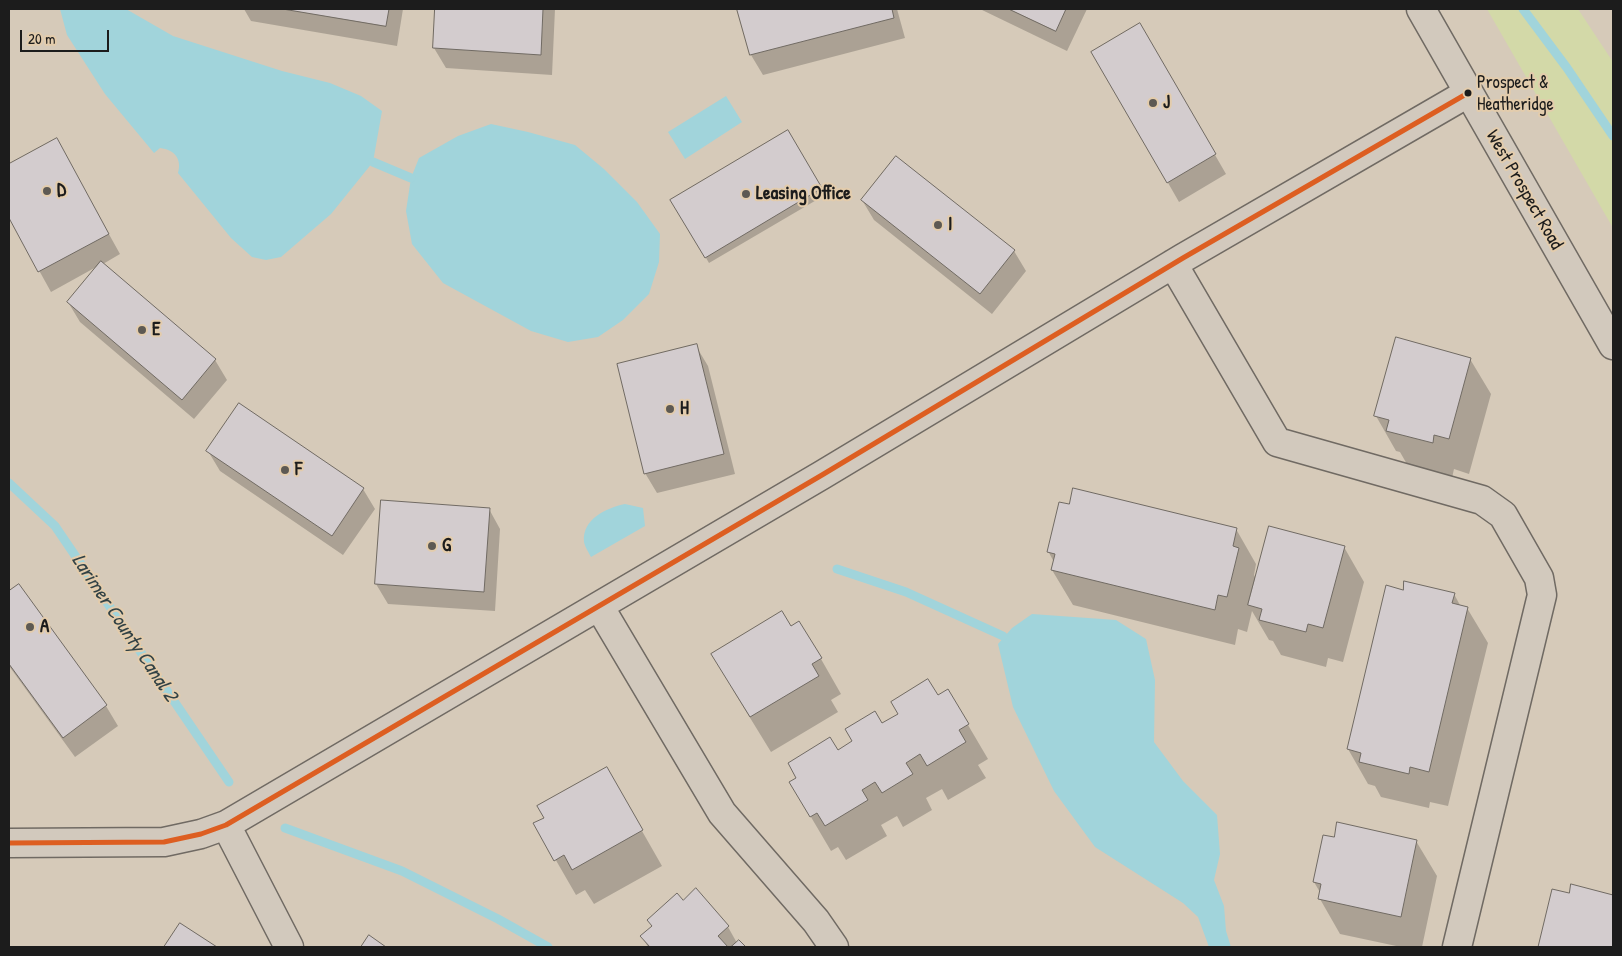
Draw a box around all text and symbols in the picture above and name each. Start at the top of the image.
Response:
scale bar [22,20,111,52]
text: 20 m [28,28,55,49]
place label: Prospect & Heatheridge [1477,72,1554,115]
marker: Prospect & Heatheridge [1463,88,1473,98]
place label: J [1163,92,1170,114]
marker: J [1147,97,1159,109]
street label: West Prospect Road [1481,126,1567,254]
place label: D [57,180,66,202]
place label: Leasing Office [756,183,851,205]
marker: D [41,185,53,197]
marker: Leasing Office [740,188,752,200]
place label: I [948,214,952,236]
marker: I [932,219,944,231]
place label: E [152,319,160,341]
marker: E [136,324,148,336]
place label: H [680,398,689,420]
marker: H [664,403,676,415]
place label: F [295,459,302,481]
marker: F [279,464,291,476]
place label: G [442,535,451,557]
marker: G [426,540,438,552]
water label: Larimer County Canal 2 [66,550,182,706]
place label: A [40,616,49,638]
marker: A [24,621,36,633]

